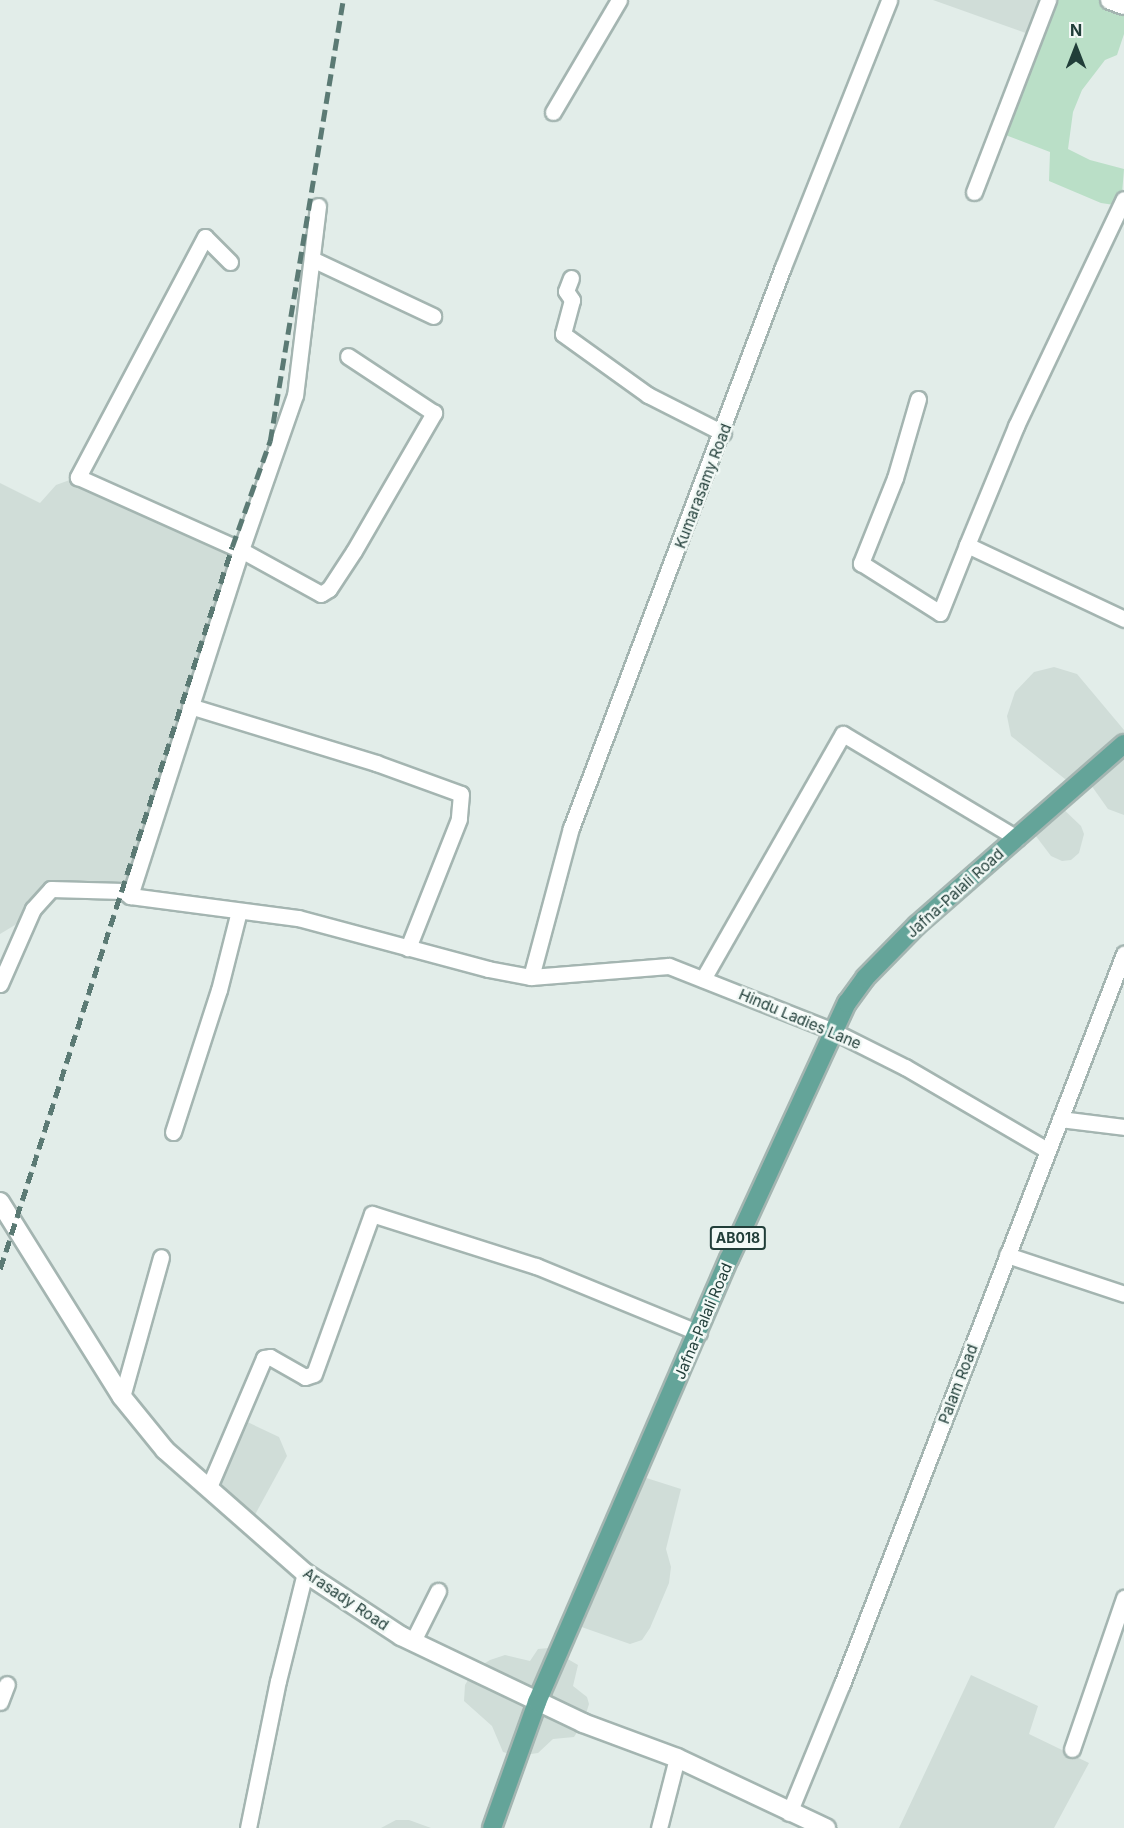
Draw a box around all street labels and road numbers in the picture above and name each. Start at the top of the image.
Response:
street label: Kumarasamy Road [671,421,735,551]
street label: Jafna-Palali Road [903,845,1007,941]
street label: Hindu Ladies Lane [736,985,864,1053]
road number: AB018 [710,1227,766,1249]
street label: Jafna-Palali Road [670,1260,736,1382]
street label: Palam Road [935,1342,981,1426]
street label: Arasady Road [300,1564,392,1634]

